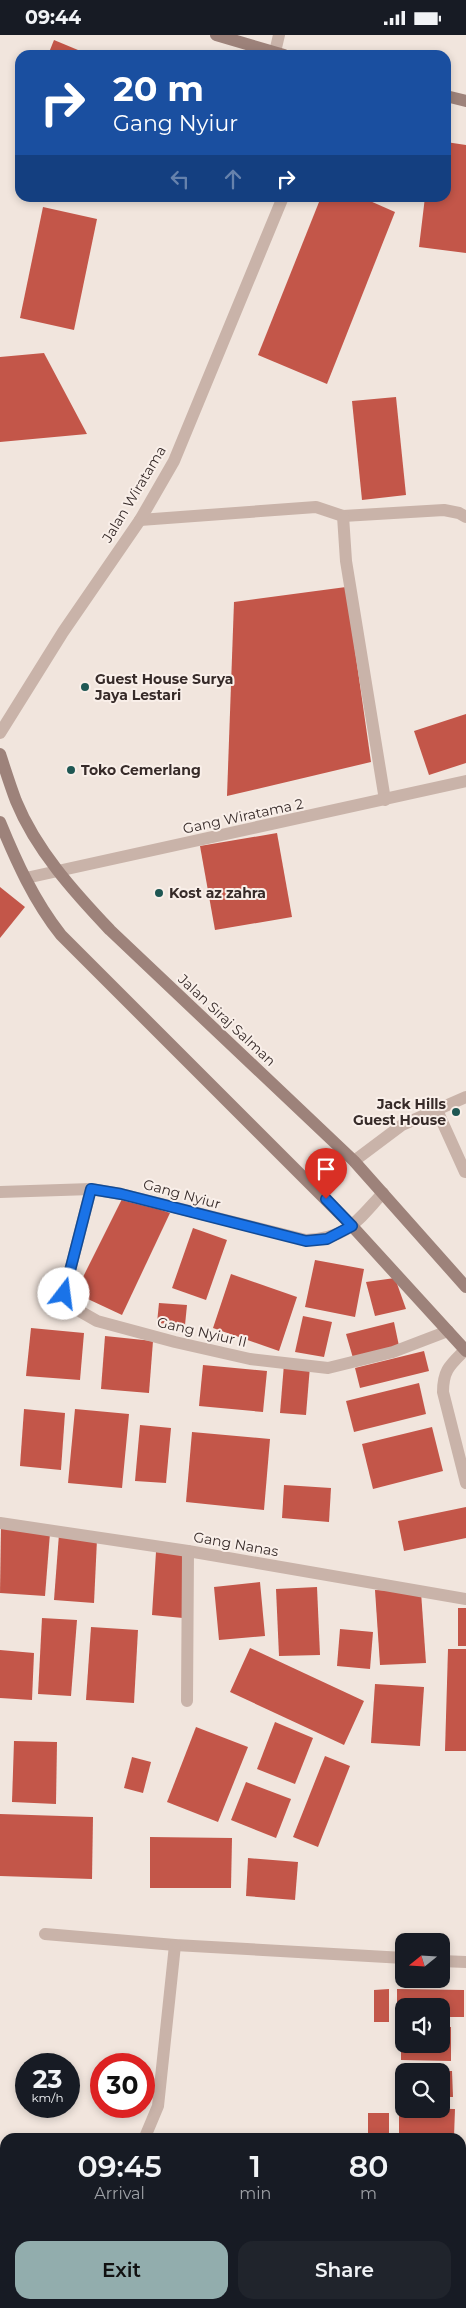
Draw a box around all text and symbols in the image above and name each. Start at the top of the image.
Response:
text: 09:44 [25,6,81,29]
text: 20 m [113,67,204,110]
icon: right [30,70,95,135]
text: Gang Nyiur [113,110,238,137]
icon: left [166,165,194,193]
icon: ahead [219,165,247,193]
icon: right [272,165,300,193]
street label: Jalan Wiratama [98,442,170,546]
place label: Guest House Surya Jaya Lestari [94,670,233,704]
marker: Guest House Surya Jaya Lestari [79,681,91,693]
place label: Toko Cemerlang [81,761,201,779]
marker: Toko Cemerlang [65,764,77,776]
street label: Gang Wiratama 2 [181,794,305,838]
place label: Kost az zahra [169,884,266,902]
marker: Kost az zahra [153,887,165,899]
street label: Jalan Siraj Salman [174,969,280,1070]
place label: Jack Hills Guest House [353,1095,447,1129]
marker: Jack Hills Guest House [450,1106,462,1118]
pin [305,1148,347,1199]
icon: arrive [312,1155,340,1183]
street label: Gang Nyiur [141,1175,223,1213]
position arrow [37,1267,89,1319]
street label: Gang Nyiur II [155,1313,249,1351]
street label: Gang Nanas [192,1528,280,1560]
north arrow [395,1933,450,1987]
map controls [395,1933,450,2118]
button: sound [395,1998,450,2053]
speed limit sign: 30 [90,2053,155,2118]
button: search [395,2063,450,2118]
text: 23 [33,2064,62,2094]
text: km/h [31,2090,64,2105]
text: 09:45 [77,2148,162,2185]
text: 1 [249,2148,261,2185]
text: 80 [349,2148,388,2185]
text: Arrival [94,2184,145,2203]
text: min [239,2184,271,2203]
text: m [360,2184,377,2203]
button: Exit [15,2241,228,2299]
button: Share [238,2241,451,2299]

